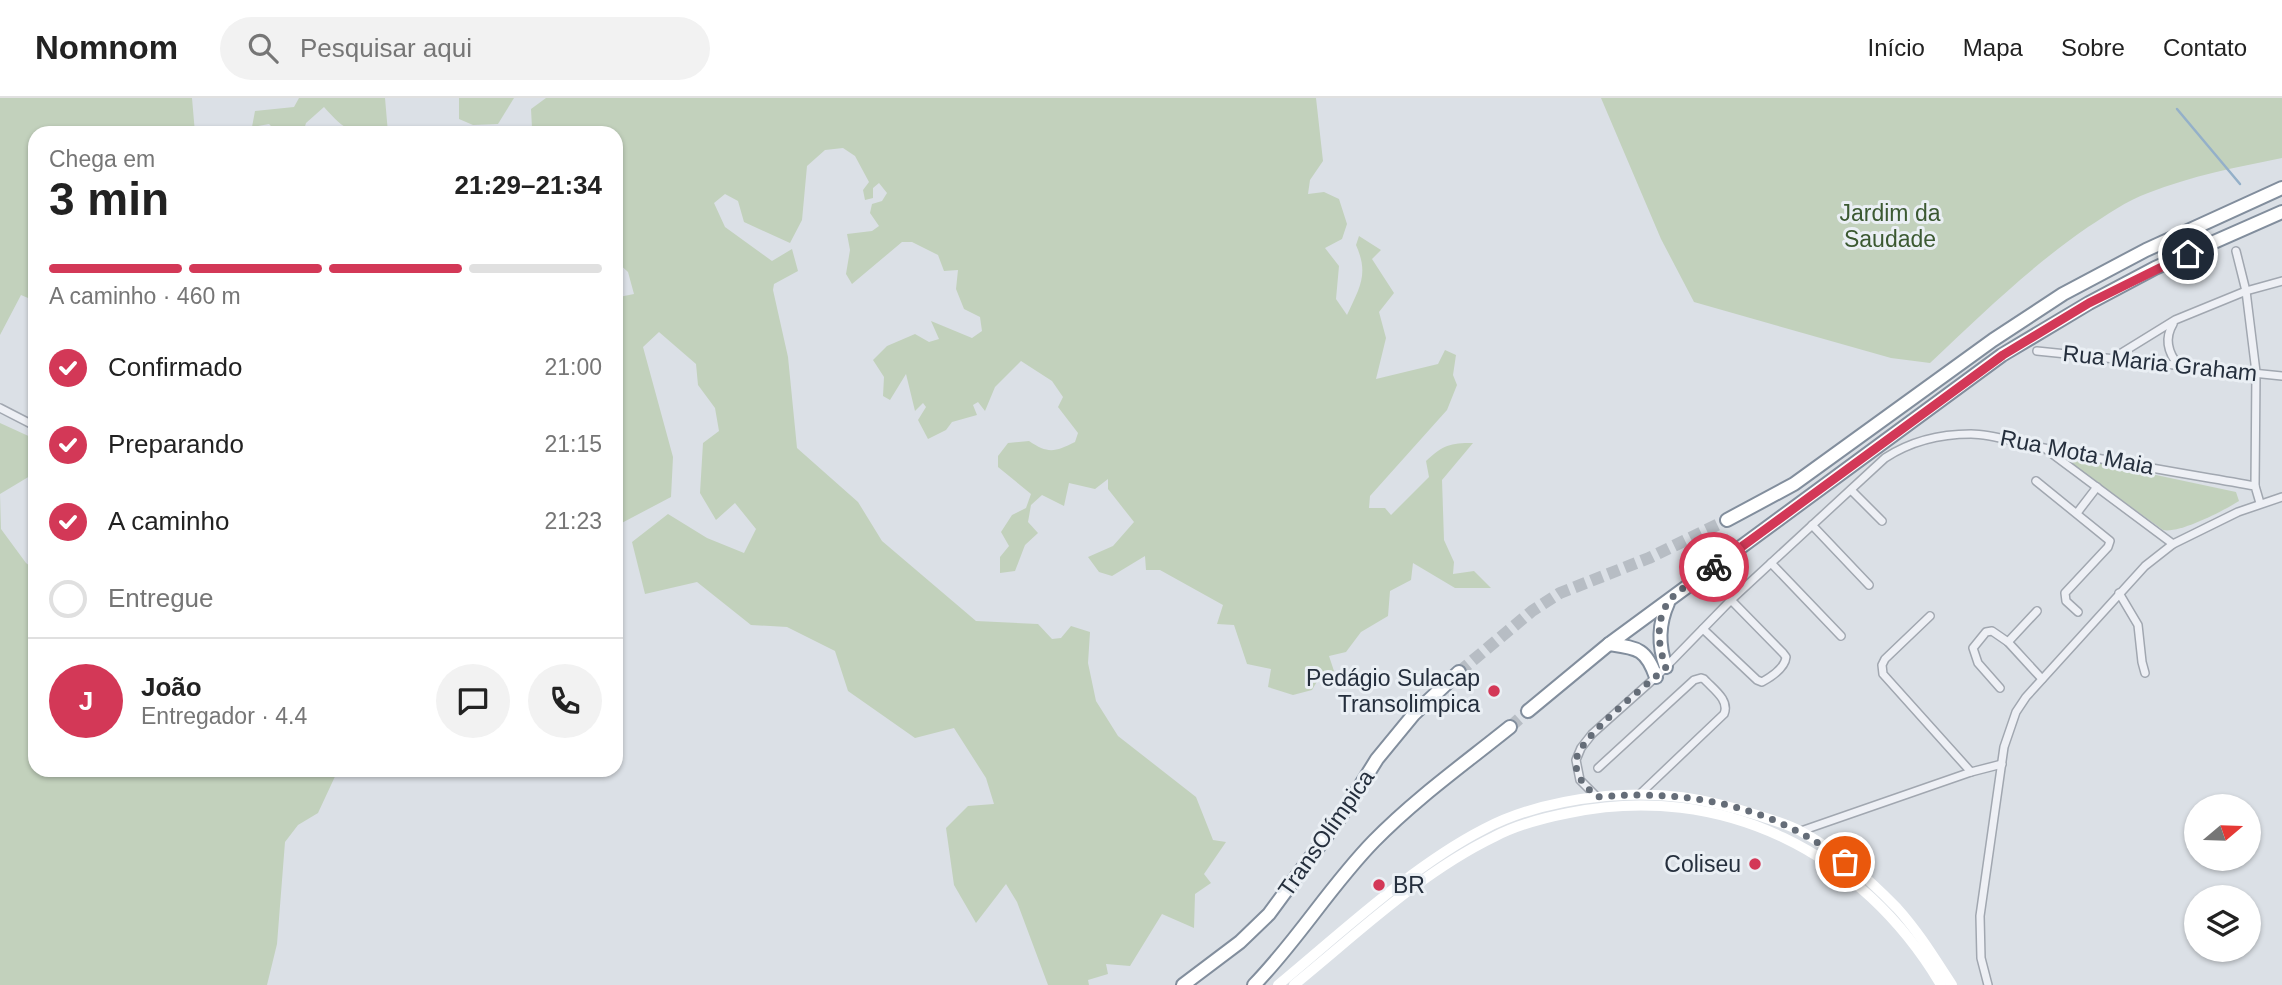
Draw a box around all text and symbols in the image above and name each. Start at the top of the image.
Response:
search box [220,17,710,80]
text: Nomnom [35,29,178,66]
icon: search [244,29,282,67]
text: Pesquisar aqui [300,33,472,63]
text: Início [1867,34,1925,61]
text: Mapa [1963,34,2023,61]
text: Sobre [2061,34,2125,61]
text: Contato [2163,34,2247,61]
text: Chega em [49,146,155,172]
text: 21:29–21:34 [455,170,602,200]
text: 3 min [49,173,169,225]
park label: Jardim da Saudade [1840,200,1941,252]
pin [2158,224,2218,284]
icon: home [2169,235,2207,273]
text: A caminho · 460 m [49,283,241,309]
street label: Rua Maria Graham [2061,340,2259,386]
icon: check [49,349,87,387]
text: Confirmado [108,352,242,382]
text: 21:00 [544,354,602,380]
street label: Rua Mota Maia [1998,424,2156,480]
icon: check [49,426,87,464]
text: Preparando [108,429,244,459]
text: 21:15 [544,431,602,457]
icon: check [49,503,87,541]
text: A caminho [108,506,229,536]
text: 21:23 [544,508,602,534]
courier [1679,532,1749,602]
icon: bike [1695,548,1733,586]
text: Entregue [108,583,214,613]
button: chat [436,664,510,738]
button: phone [528,664,602,738]
place label: Pedágio Sulacap Transolimpica [1306,665,1480,717]
text: João [141,672,202,702]
marker: Pedágio Sulacap Transolimpica [1486,683,1502,699]
text: J [79,686,93,716]
text: Entregador · 4.4 [141,703,307,729]
street label: TransOlímpica [1273,764,1379,901]
north arrow [2184,794,2261,872]
map controls [2184,794,2261,962]
pin [1815,832,1875,892]
icon: bag [1826,843,1864,881]
place label: Coliseu [1664,851,1741,877]
marker: Coliseu [1747,856,1763,872]
place label: BR [1393,872,1425,898]
marker: BR [1371,877,1387,893]
button: layers [2184,885,2261,962]

